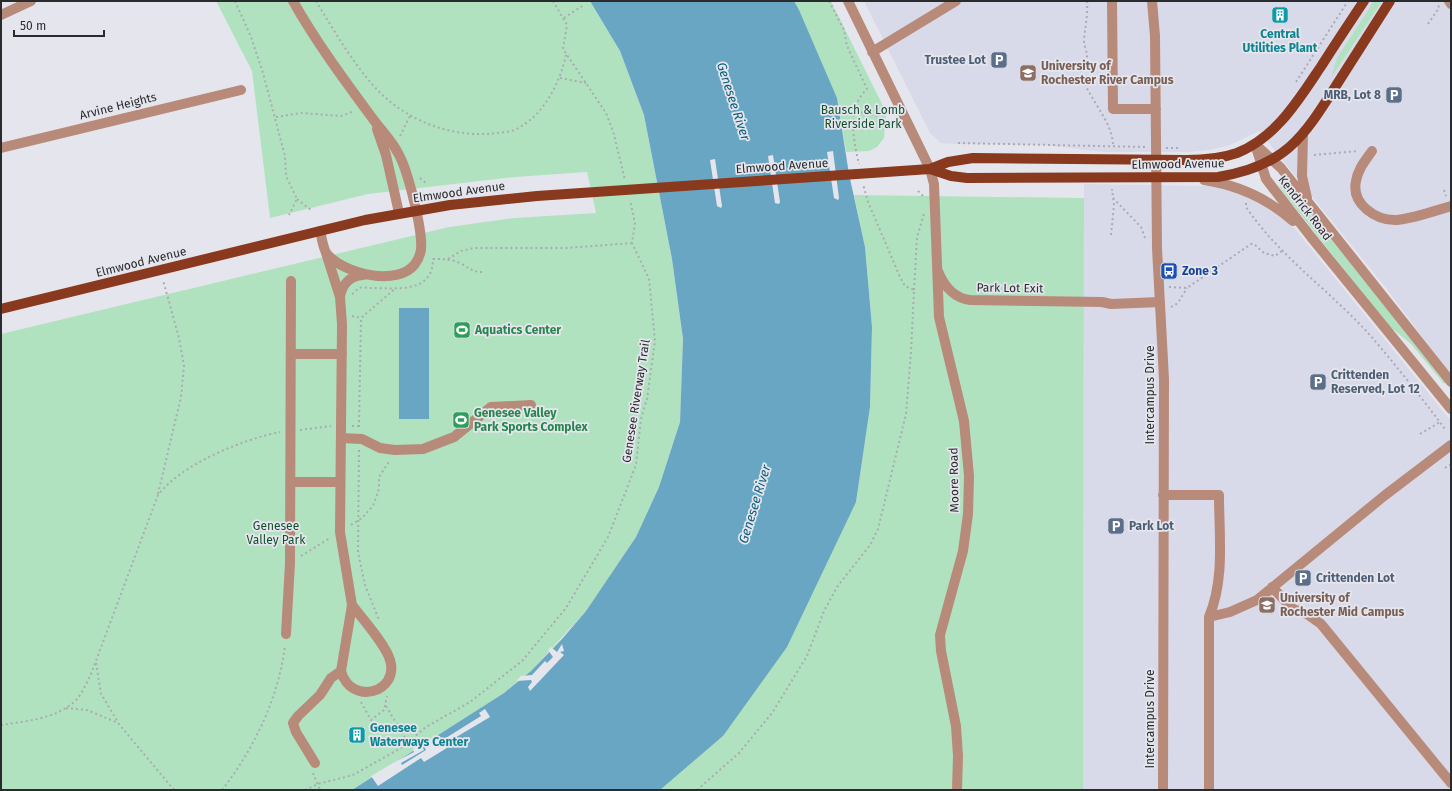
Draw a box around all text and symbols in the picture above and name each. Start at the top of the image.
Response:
building icon: Central Utilities Plant [1270,5,1290,25]
scale bar [14,12,104,38]
text: 50 m [20,19,46,33]
place label: Central Utilities Plant [1243,27,1318,55]
parking icon: Trustee Lot [989,50,1009,70]
place label: Trustee Lot [924,53,986,67]
place label: University of Rochester River Campus [1041,59,1174,87]
water label: Genesee River [714,60,754,143]
school or university icon: University of Rochester River Campus [1018,63,1038,83]
parking icon: MRB, Lot 8 [1384,85,1404,105]
place label: MRB, Lot 8 [1324,88,1381,102]
street label: Arvine Heights [78,90,158,122]
park label: Bausch & Lomb Riverside Park [821,103,905,131]
street label: Elmwood Avenue [735,156,829,176]
street label: Elmwood Avenue [1131,156,1225,172]
street label: Kendrick Road [1275,173,1335,243]
street label: Elmwood Avenue [412,179,506,205]
street label: Elmwood Avenue [94,244,188,280]
bus stop icon: Zone 3 [1159,261,1179,281]
place label: Zone 3 [1182,264,1218,278]
street label: Park Lot Exit [976,280,1044,296]
sports icon: Aquatics Center [452,320,472,340]
place label: Aquatics Center [474,323,561,337]
street label: Genesee Riverway Trail [619,338,653,464]
street label: Intercampus Drive [1143,345,1157,445]
place label: Crittenden Reserved, Lot 12 [1331,368,1420,396]
parking icon: Crittenden Reserved, Lot 12 [1308,372,1328,392]
place label: Genesee Valley Park Sports Complex [474,406,588,434]
sports icon: Genesee Valley Park Sports Complex [451,410,471,430]
street label: Moore Road [946,447,962,513]
water label: Genesee River [735,462,774,545]
parking icon: Park Lot [1106,516,1126,536]
park label: Genesee Valley Park [247,519,306,547]
place label: Park Lot [1129,519,1174,533]
parking icon: Crittenden Lot [1293,568,1313,588]
place label: Crittenden Lot [1316,571,1395,585]
place label: University of Rochester Mid Campus [1280,591,1404,619]
school or university icon: University of Rochester Mid Campus [1257,595,1277,615]
street label: Intercampus Drive [1143,669,1157,769]
place label: Genesee Waterways Center [370,721,468,749]
building icon: Genesee Waterways Center [347,725,367,745]

